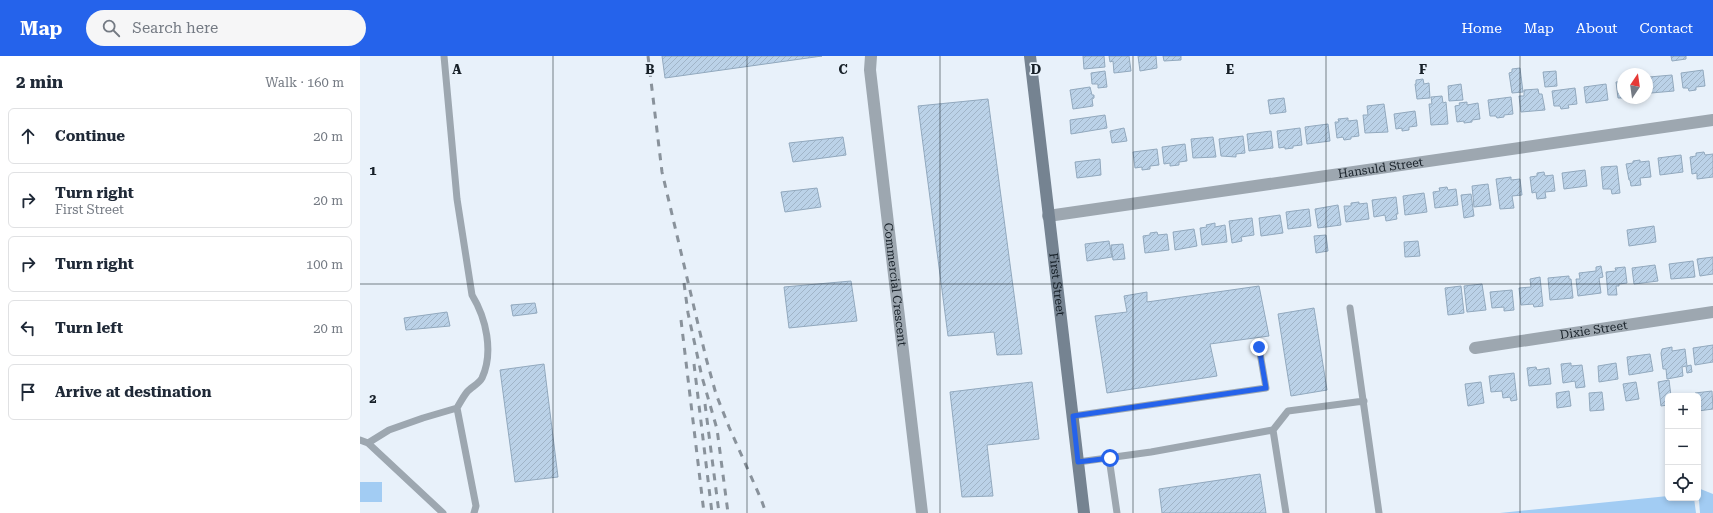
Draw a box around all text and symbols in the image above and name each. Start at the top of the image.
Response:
search box [86,10,366,46]
text: Map [20,17,62,40]
icon: search [100,17,122,39]
text: Search here [132,19,218,37]
text: Home [1461,20,1502,36]
text: Map [1524,20,1554,36]
text: About [1576,20,1618,36]
text: Contact [1640,20,1693,36]
text: A [452,62,462,77]
text: B [645,62,655,77]
text: C [838,62,848,77]
text: D [1031,62,1041,77]
text: E [1226,62,1234,77]
text: F [1419,62,1427,77]
north arrow [1617,68,1653,104]
text: 2 min [16,72,63,92]
text: Walk · 160 m [265,75,344,90]
icon: ahead [17,125,39,147]
text: Continue [55,127,125,145]
text: 20 m [313,129,343,144]
street label: Hansuld Street [1337,155,1425,181]
text: 1 [369,163,377,178]
text: Turn right [55,184,134,202]
icon: right [17,189,39,211]
text: 20 m [313,193,343,208]
text: First Street [55,202,124,217]
street label: Commercial Crescent [881,222,909,348]
street label: First Street [1046,252,1068,317]
icon: right [17,253,39,275]
text: Turn right [55,255,134,273]
text: 100 m [306,257,343,272]
icon: left [17,317,39,339]
street label: Dixie Street [1559,318,1629,342]
text: Turn left [55,319,123,337]
text: 20 m [313,321,343,336]
route end [1250,338,1268,356]
icon: arrive [17,381,39,403]
text: Arrive at destination [55,383,211,401]
text: 2 [369,391,377,406]
map controls [1665,393,1701,501]
button: + [1665,393,1701,429]
button: − [1665,429,1701,465]
route start [1101,449,1119,467]
button: locate [1665,465,1701,501]

